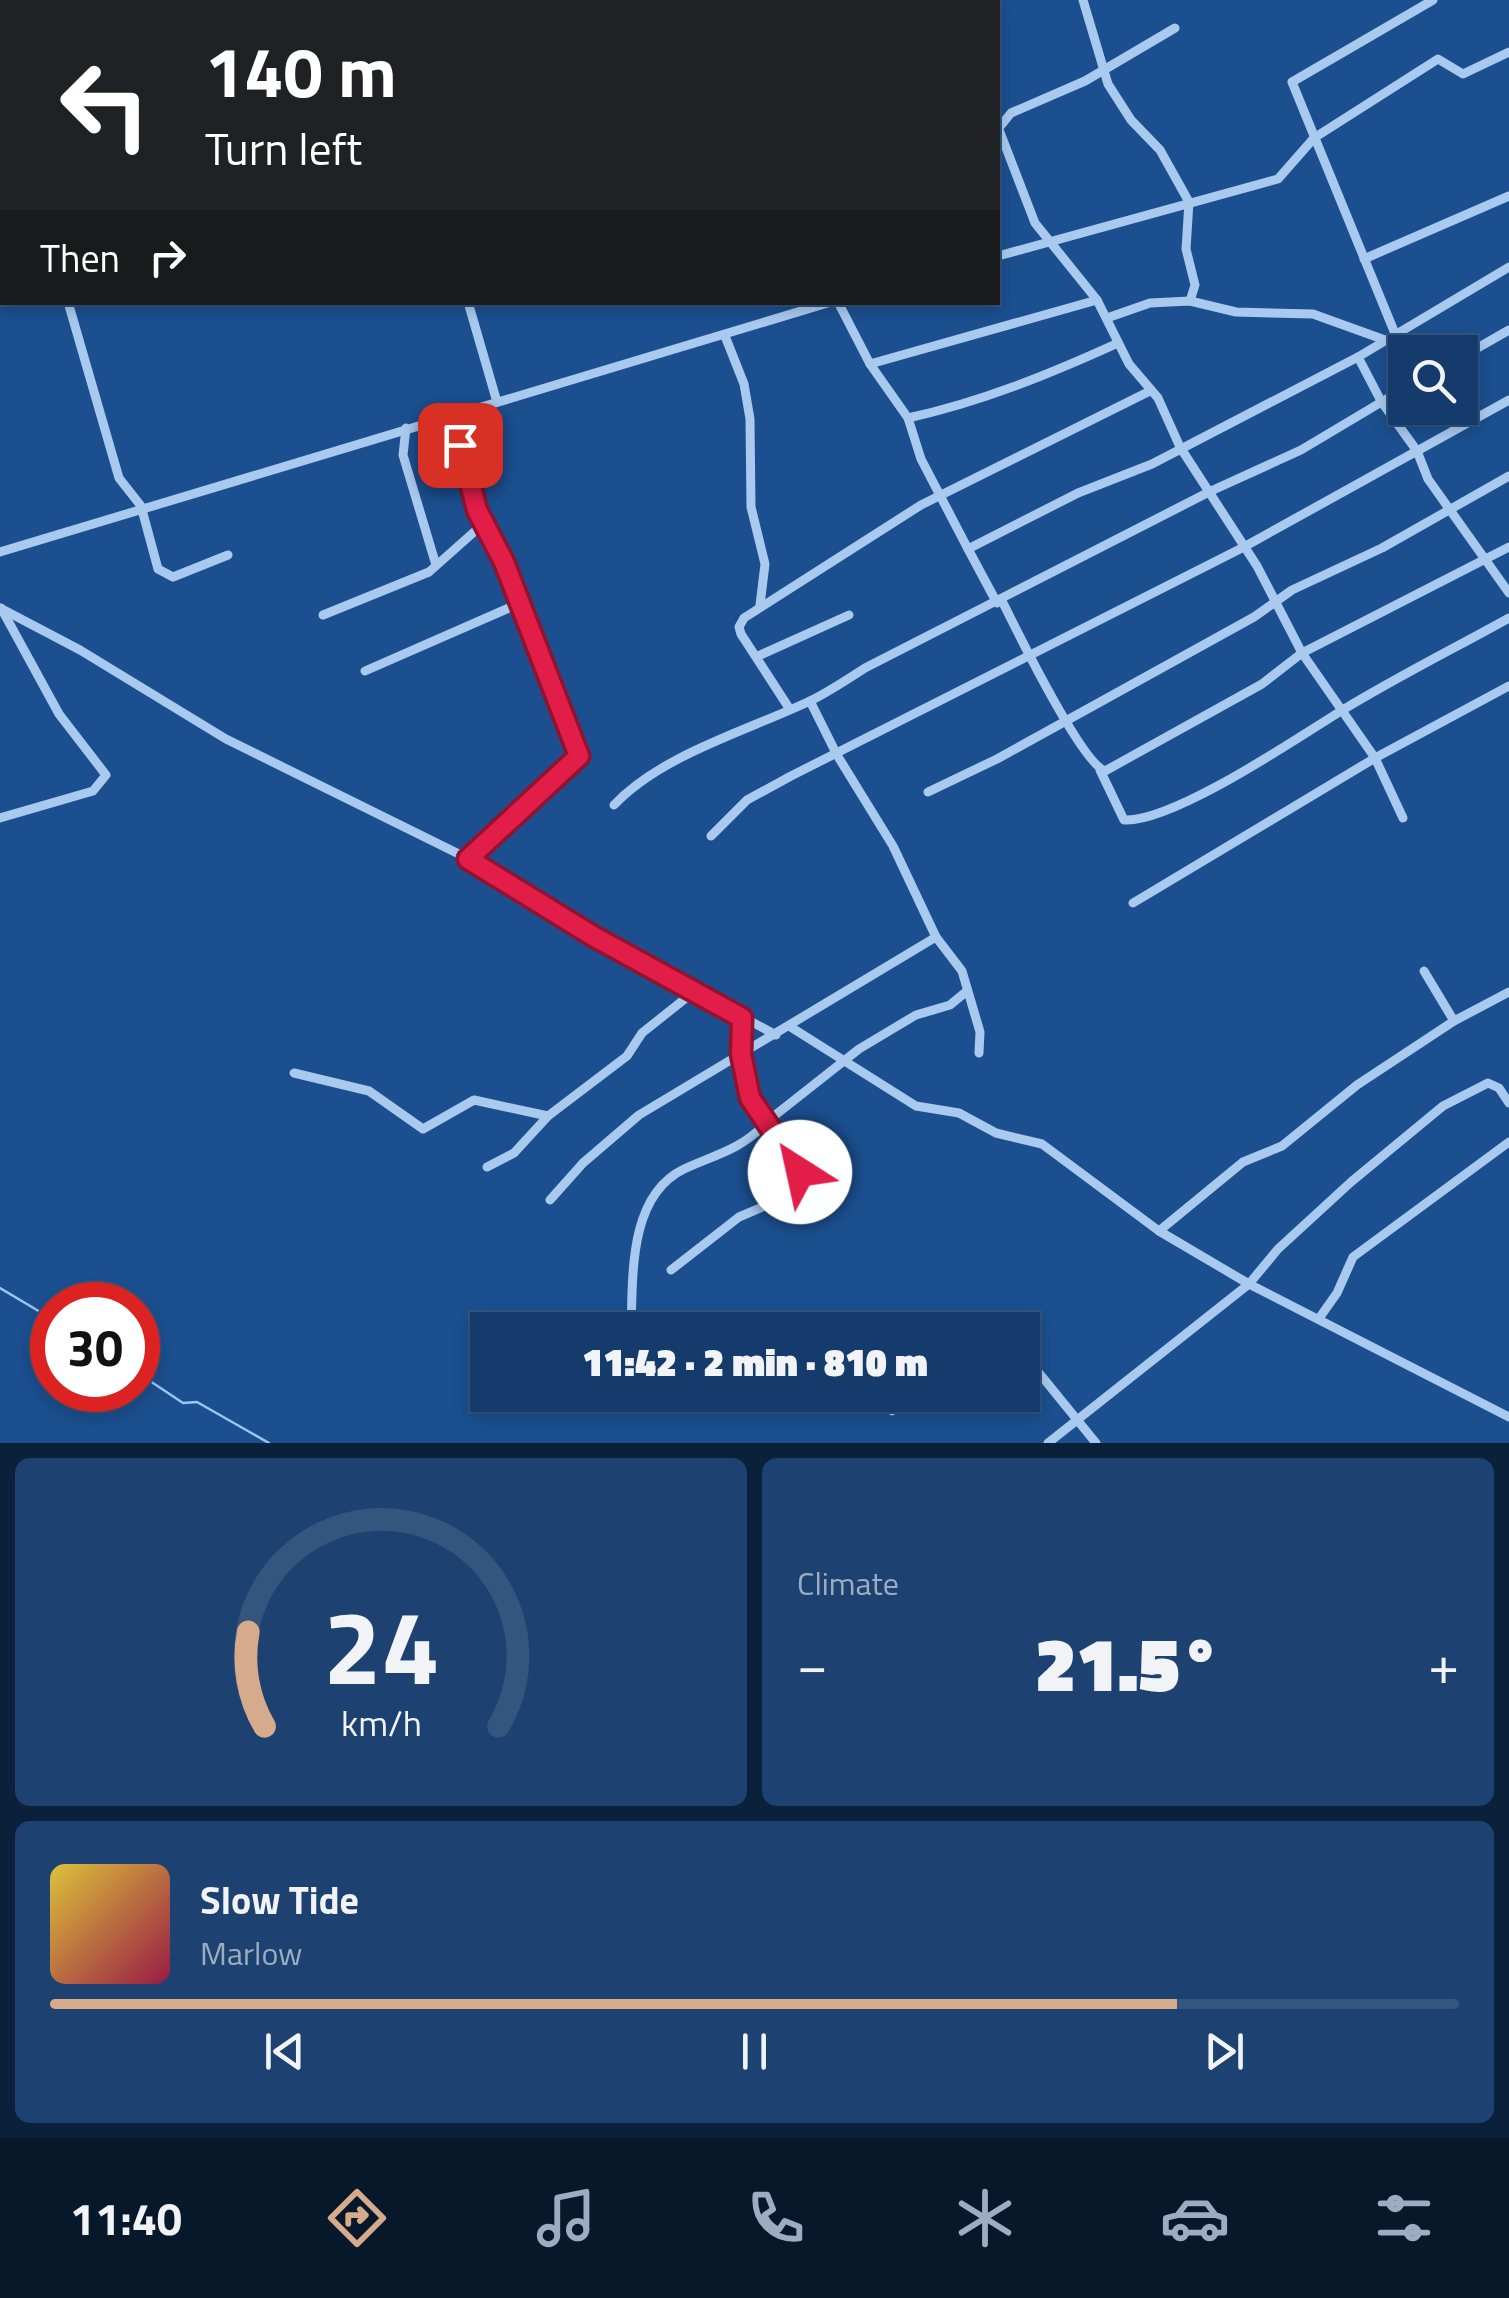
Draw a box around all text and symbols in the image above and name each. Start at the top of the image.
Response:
text: 140 m [205,18,397,124]
icon: left [40,40,170,170]
text: Turn left [205,114,362,182]
text: Then [40,229,120,287]
icon: right [140,230,195,285]
map controls [1388,335,1478,425]
button: search [1388,335,1478,425]
pin [418,403,503,488]
icon: arrive [433,418,488,473]
position arrow [748,1120,852,1224]
speed limit sign: 30 [30,1282,160,1412]
text: 11:42 · 2 min · 810 m [582,1333,928,1391]
text: Climate [797,1559,899,1607]
text: 24 [323,1566,439,1724]
text: 21.5° [1035,1606,1221,1720]
text: − [797,1622,828,1705]
text: + [1428,1622,1459,1705]
text: km/h [341,1695,421,1750]
text: Slow Tide [200,1871,359,1929]
text: Marlow [200,1929,303,1977]
icon: previous [257,2024,312,2079]
icon: pause [727,2024,782,2079]
icon: next [1197,2024,1252,2079]
icon: directions [322,2183,392,2253]
icon: music [531,2183,601,2253]
icon: phone [741,2183,811,2253]
icon: climate [950,2183,1020,2253]
icon: car [1160,2183,1230,2253]
icon: filters [1369,2183,1439,2253]
text: 11:40 [70,2184,182,2252]

